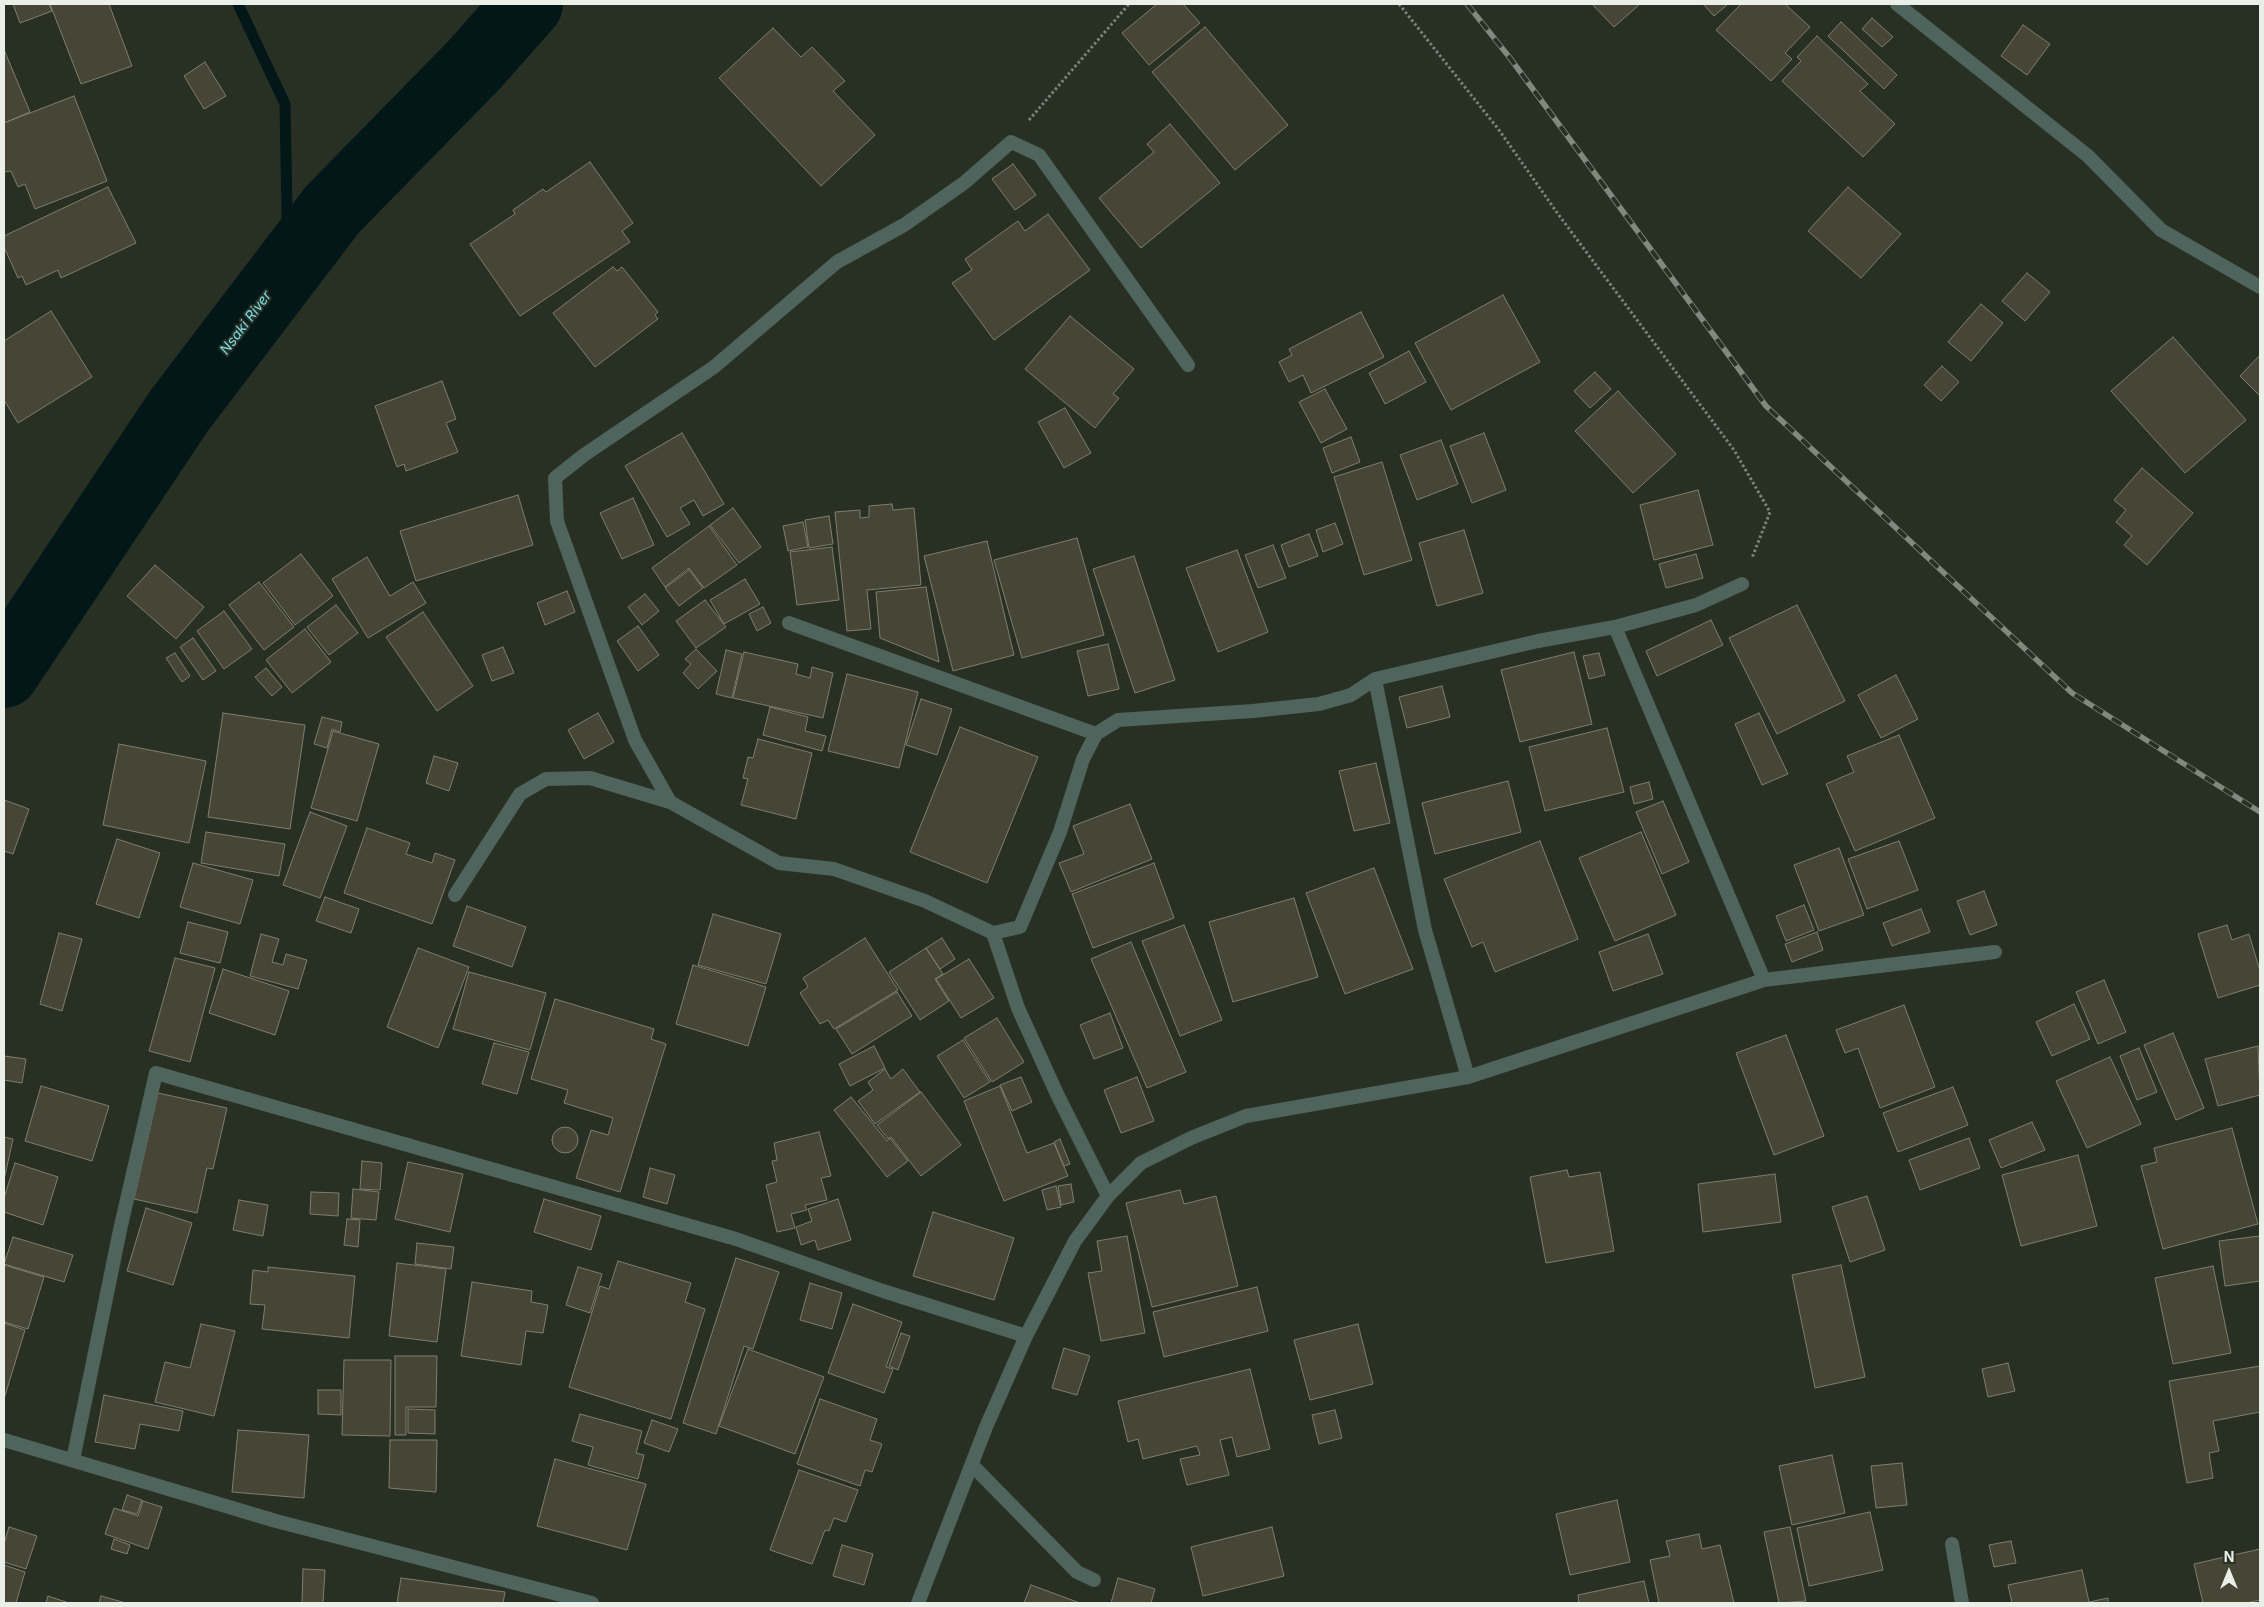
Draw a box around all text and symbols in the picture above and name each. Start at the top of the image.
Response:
water label: Nsaki River [217,288,275,358]
north arrow [2204,1547,2254,1597]
text: N [2224,1548,2234,1565]

